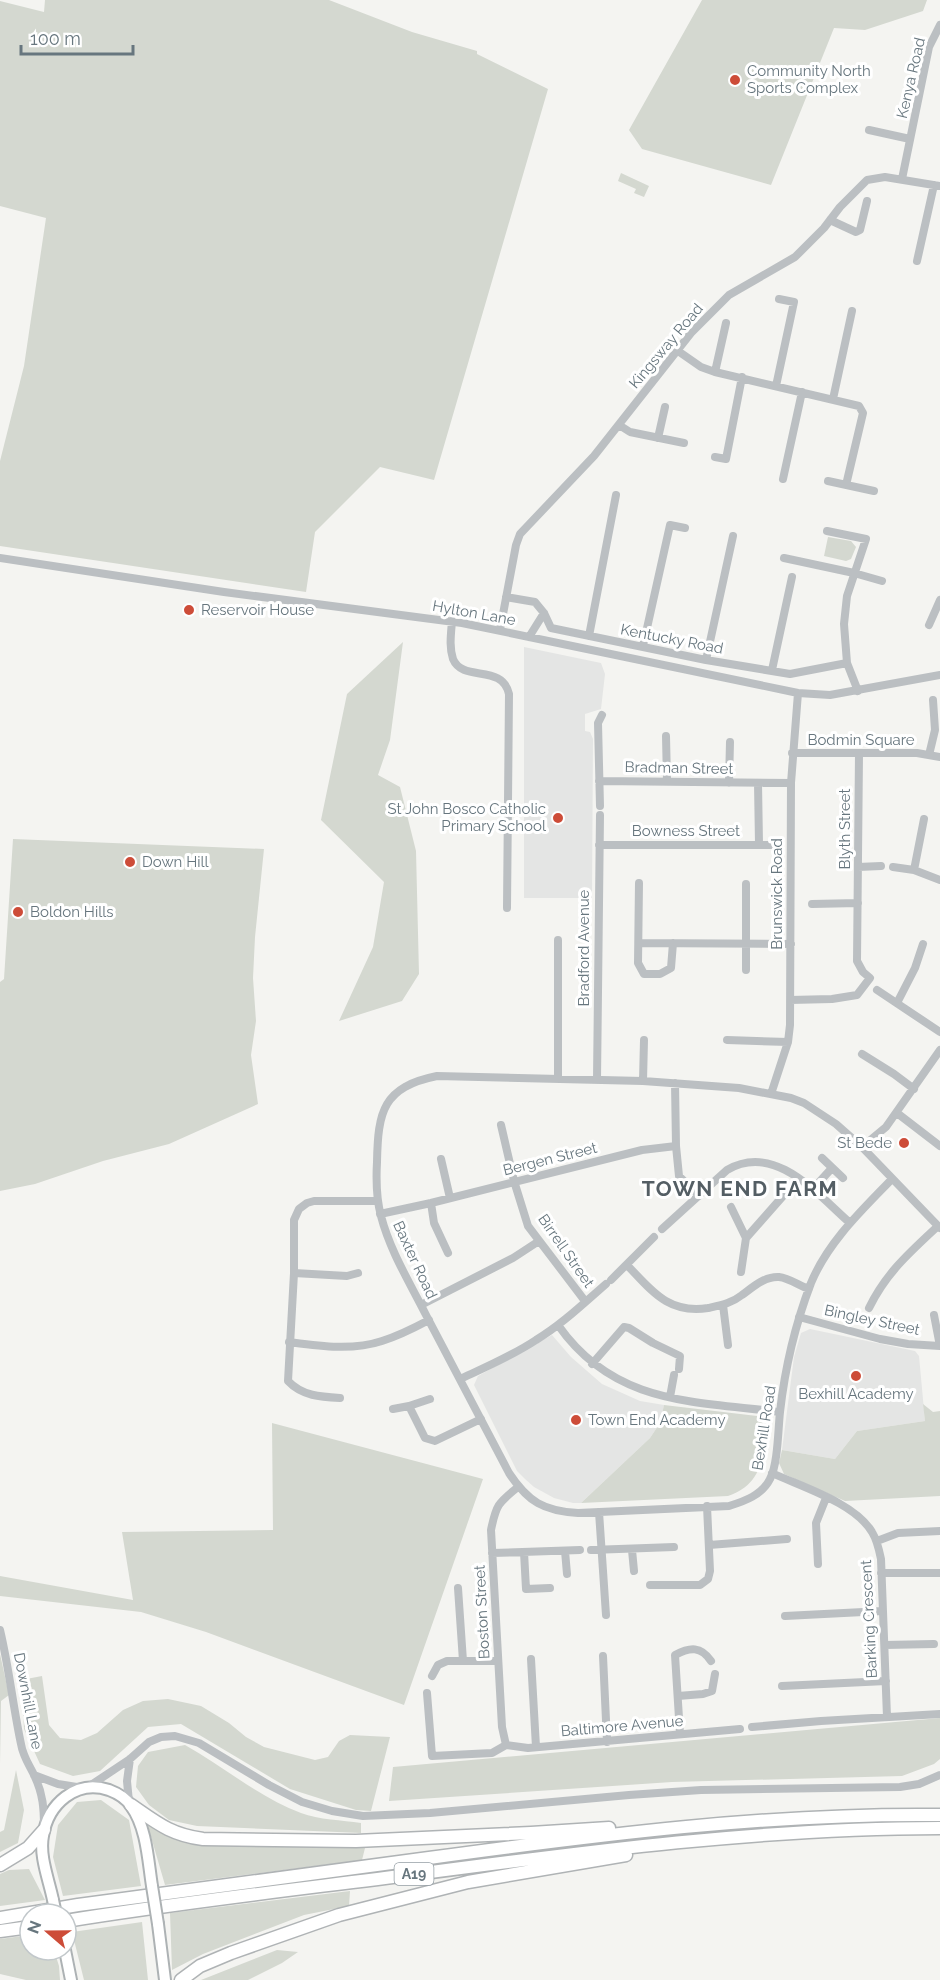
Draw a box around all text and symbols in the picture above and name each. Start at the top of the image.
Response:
scale bar [21,18,134,56]
text: 100 m [30,28,81,49]
street label: Kenya Road [893,36,929,120]
place label: Community North Sports Complex [747,62,871,97]
marker: Community North Sports Complex [728,73,742,87]
street label: Kingsway Road [625,300,707,392]
street label: Hylton Lane [431,597,517,629]
place label: Reservoir House [201,601,314,619]
marker: Reservoir House [182,603,196,617]
street label: Kentucky Road [619,620,725,658]
street label: Bodmin Square [807,731,915,749]
street label: Bradman Street [624,758,734,778]
street label: Blyth Street [836,788,854,870]
place label: St John Bosco Catholic Primary School [388,800,547,835]
marker: St John Bosco Catholic Primary School [551,811,565,825]
street label: Bowness Street [632,822,740,840]
street label: Brunswick Road [768,838,786,950]
place label: Down Hill [142,853,210,871]
marker: Down Hill [123,855,137,869]
street label: Bradford Avenue [575,889,593,1006]
place label: Boldon Hills [30,903,114,921]
marker: Boldon Hills [11,905,25,919]
place label: St Bede [837,1134,892,1152]
marker: St Bede [897,1136,911,1150]
street label: Bergen Street [501,1139,599,1179]
district label: TOWN END FARM [642,1176,838,1201]
street label: Birrell Street [534,1211,598,1291]
street label: Baxter Road [389,1218,441,1302]
street label: Bingley Street [823,1301,921,1339]
marker: Bexhill Academy [849,1369,863,1383]
street label: Bexhill Road [748,1384,780,1472]
place label: Bexhill Academy [798,1385,914,1403]
place label: Town End Academy [588,1411,726,1429]
marker: Town End Academy [569,1413,583,1427]
street label: Barking Crescent [857,1559,881,1679]
street label: Boston Street [471,1565,493,1659]
street label: Downhill Lane [10,1651,46,1751]
street label: Baltimore Avenue [560,1712,684,1740]
road number: A19 [394,1863,434,1885]
north arrow [18,1902,78,1962]
text: N [23,1918,45,1936]

